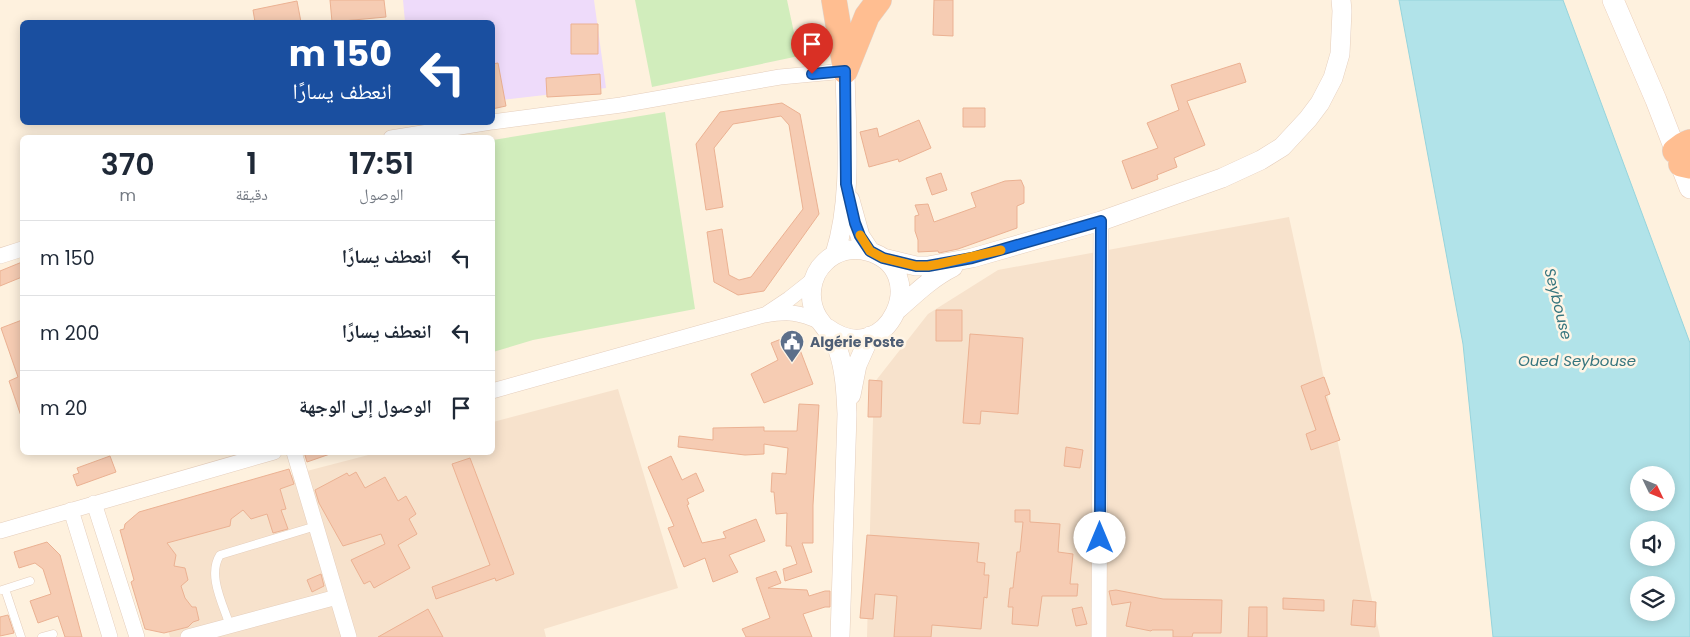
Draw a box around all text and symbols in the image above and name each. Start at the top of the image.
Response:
pin [791,23,833,74]
text: 150 m [289,29,392,78]
icon: arrive [798,30,826,58]
icon: left [410,40,475,105]
text: انعطف يسارًا [292,76,392,107]
text: 1 [246,142,257,185]
text: 17:51 [349,142,414,185]
text: 370 [101,143,155,186]
text: دقيقة [235,183,268,206]
text: الوصول [359,183,404,206]
text: m [120,184,136,207]
text: انعطف يسارًا [342,243,432,270]
icon: left [447,244,475,272]
text: 150 m [40,245,95,272]
water label: Seybouse [1539,266,1577,342]
text: انعطف يسارًا [342,318,432,345]
icon: left [447,319,475,347]
text: 200 m [40,320,99,347]
public building icon: Algérie Poste [779,329,805,363]
place label: Algérie Poste [810,332,904,352]
water label: Oued Seybouse [1518,350,1636,371]
text: الوصول إلى الوجهة [299,393,432,420]
icon: arrive [447,394,475,422]
text: 20 m [40,395,88,422]
north arrow [1630,466,1675,511]
map controls [1630,466,1675,621]
position arrow [1073,511,1125,563]
button: sound [1630,521,1675,566]
button: layers [1630,576,1675,621]

